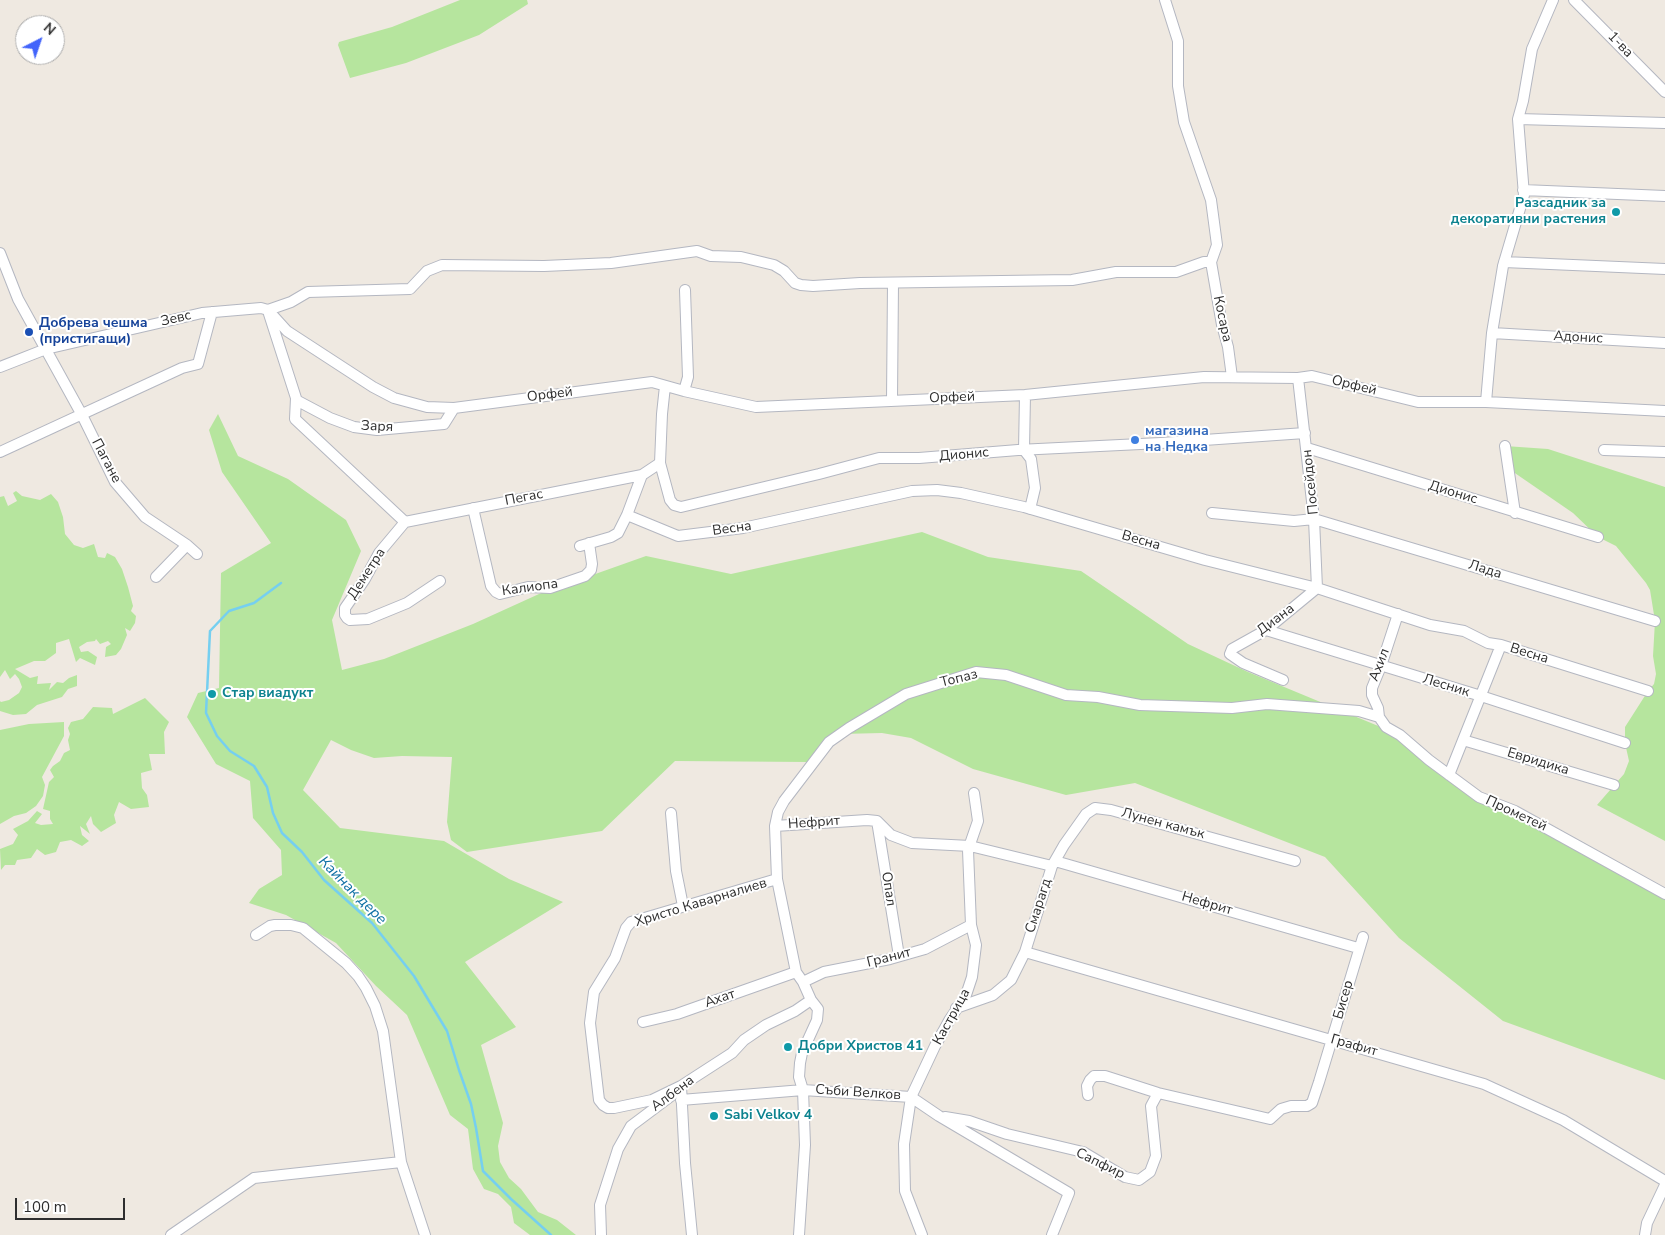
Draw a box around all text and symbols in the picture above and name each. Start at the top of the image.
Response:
north arrow [15,15,65,65]
text: N [39,18,60,40]
street label: 1-ва [1604,29,1636,61]
place label: Разсадник за декоративни растения [1451,196,1606,228]
marker: Разсадник за декоративни растения [1610,206,1622,218]
street label: Косара [1209,294,1235,344]
street label: Зевс [159,307,193,331]
place label: Добрева чешма (пристигащи) [39,316,148,348]
marker: Добрева чешма (пристигащи) [23,326,35,338]
street label: Адонис [1553,328,1603,348]
street label: Орфей [1330,372,1378,400]
street label: Орфей [526,384,574,406]
street label: Орфей [929,389,975,407]
street label: Заря [361,418,393,436]
place label: магазина на Недка [1145,424,1209,457]
marker: магазина на Недка [1129,434,1141,446]
street label: Пагане [87,436,125,486]
street label: Дионис [938,444,990,466]
street label: Посейдон [1299,449,1323,515]
street label: Дионис [1427,478,1479,508]
street label: Пегас [504,486,544,510]
street label: Весна [711,518,753,540]
street label: Весна [1120,527,1162,555]
street label: Деметра [344,545,390,603]
street label: Лада [1466,557,1504,583]
street label: Калиопа [501,576,559,600]
street label: Диана [1254,601,1298,639]
street label: Весна [1508,640,1550,668]
street label: Ахил [1366,646,1394,684]
street label: Топаз [939,666,979,692]
street label: Лесник [1420,671,1472,701]
place label: Стар виадукт [222,686,313,702]
marker: Стар виадукт [206,688,218,700]
street label: Евридика [1505,745,1571,779]
street label: Прометей [1483,793,1549,835]
street label: Лунен камък [1120,805,1206,843]
street label: Нефрит [787,813,841,833]
water label: Кайнак дере [314,853,390,929]
street label: Опал [877,871,899,907]
street label: Христо Каварналиев [633,875,769,931]
street label: Смарагд [1022,877,1056,935]
street label: Нефрит [1180,889,1234,919]
street label: Гранит [865,944,913,972]
street label: Бисер [1330,978,1358,1022]
street label: Ахат [703,986,737,1012]
street label: Кастрица [930,986,974,1048]
street label: Графит [1329,1031,1379,1061]
place label: Добри Христов 41 [798,1039,923,1055]
marker: Добри Христов 41 [782,1041,794,1053]
street label: Албена [648,1072,698,1116]
street label: Съби Велков [815,1082,901,1104]
place label: Sabi Velkov 4 [724,1108,812,1124]
marker: Sabi Velkov 4 [708,1110,720,1122]
street label: Сапфир [1073,1145,1127,1183]
scale bar [18,1188,128,1220]
text: 100 m [23,1197,67,1217]

